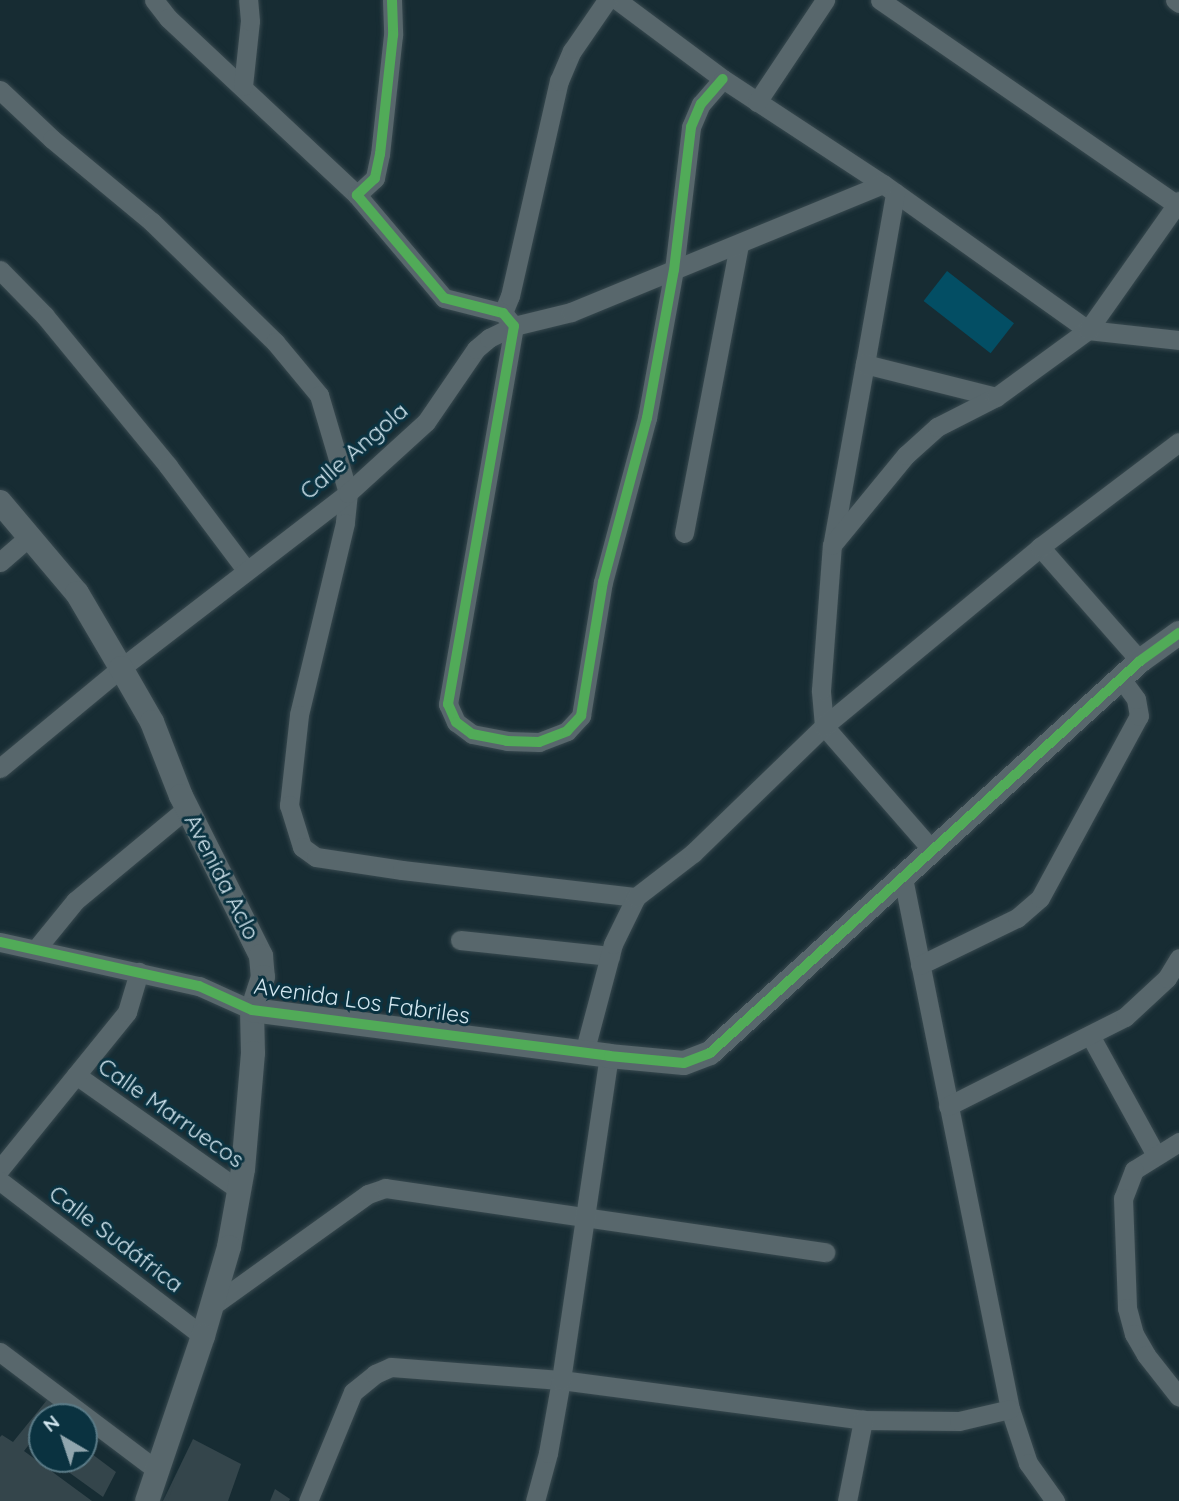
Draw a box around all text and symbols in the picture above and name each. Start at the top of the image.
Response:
street label: Calle Angola [294,397,414,505]
street label: Avenida Aclo [179,810,265,944]
street label: Avenida Los Fabriles [252,972,472,1030]
street label: Calle Marruecos [93,1052,249,1174]
street label: Calle Sudáfrica [44,1180,188,1298]
north arrow [28,1403,98,1473]
text: N [38,1410,64,1437]

